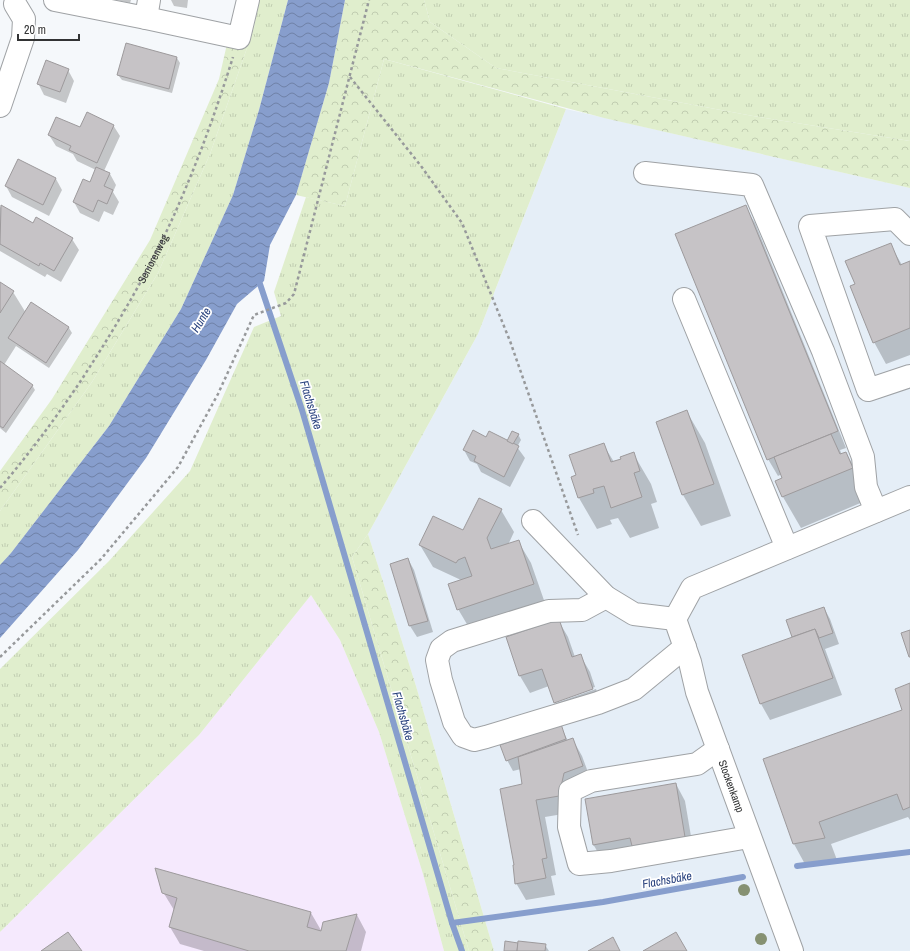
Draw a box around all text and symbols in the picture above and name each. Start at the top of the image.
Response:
scale bar [18,16,79,42]
text: 20 m [24,22,46,38]
street label: Seniorenweg [134,232,171,286]
water label: Hunte [187,304,215,335]
water label: Flachsbäke [296,379,326,432]
water label: Flachsbäke [388,690,418,743]
street label: Stockenkamp [716,758,748,814]
water label: Flachsbäke [641,868,694,892]

